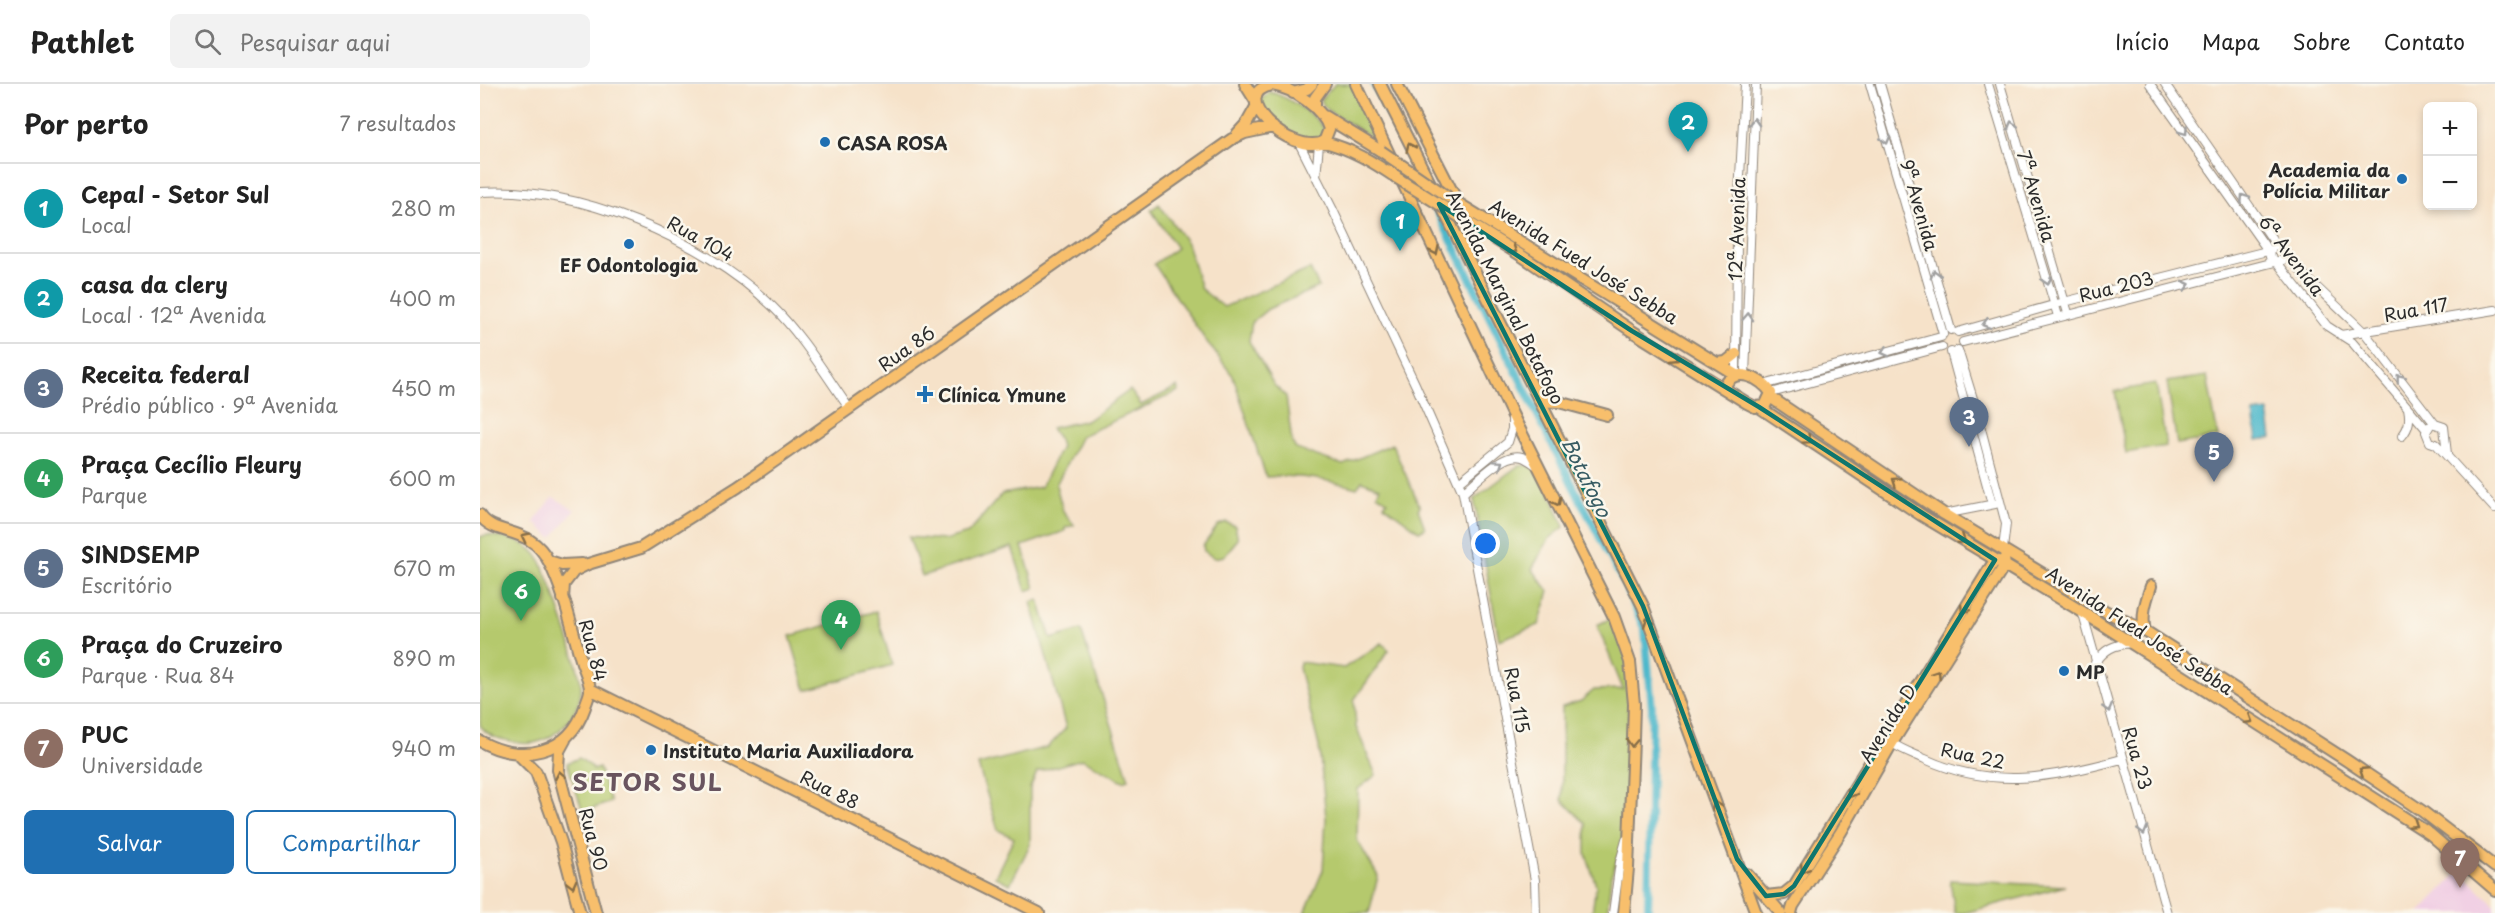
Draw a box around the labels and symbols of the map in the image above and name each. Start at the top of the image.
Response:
pin: 2 [1668,103,1708,152]
one-way arrow [1748,118,1761,127]
one-way arrow [2007,120,2019,131]
one-way arrow [2177,125,2188,136]
place label: CASA ROSA [837,129,948,156]
one-way arrow [1879,134,1891,145]
marker: CASA ROSA [818,135,832,149]
one-way arrow [1406,143,1418,154]
street label: 7ª Avenida [2011,147,2063,246]
street label: 9ª Avenida [1894,156,1946,255]
place label: Academia da Polícia Militar [2263,156,2391,204]
marker: Academia da Polícia Militar [2395,172,2409,186]
street label: 12ª Avenida [1721,176,1751,281]
street label: Avenida Marginal Botafogo [1440,185,1572,409]
street label: Avenida Fued José Sebba [1484,192,1684,331]
one-way arrow [2241,193,2252,204]
pin: 1 [1380,202,1420,251]
street label: Rua 104 [663,209,739,267]
street label: 6ª Avenida [2253,209,2332,302]
marker: EF Odontologia [622,237,636,251]
one-way arrow [1507,242,1517,254]
one-way arrow [1428,244,1440,255]
place label: EF Odontologia [560,251,699,278]
street label: Rua 203 [2076,264,2156,308]
one-way arrow [1930,269,1942,280]
one-way arrow [2040,275,2052,286]
one-way arrow [2180,279,2190,292]
street label: Rua 117 [2382,290,2450,328]
one-way arrow [1742,313,1755,322]
one-way arrow [1981,317,1992,329]
street label: Rua 86 [872,319,940,377]
one-way arrow [1880,345,1890,357]
one-way arrow [1669,350,1679,362]
one-way arrow [2396,374,2407,385]
place label: Clínica Ymune [938,381,1066,408]
marker: Clínica Ymune [916,385,934,403]
pin: 3 [1950,398,1988,447]
water label: Botafogo [1555,432,1620,524]
pin: 5 [2194,432,2234,482]
one-way arrow [1801,433,1812,444]
one-way arrow [1493,460,1503,472]
one-way arrow [1892,477,1903,488]
one-way arrow [1549,495,1561,506]
your location [1471,529,1500,558]
one-way arrow [520,533,531,545]
one-way arrow [1956,533,1966,545]
street label: Avenida Fued José Sebba [2041,559,2240,701]
pin: 6 [502,572,540,621]
pin: 4 [822,600,860,650]
one-way arrow [1960,604,1972,614]
street label: Rua 84 [573,616,615,684]
one-way arrow [1643,617,1656,628]
place label: MP [2076,658,2105,685]
marker: MP [2057,664,2071,678]
street label: Rua 115 [1498,665,1538,735]
one-way arrow [1930,670,1941,681]
street label: Avenida D [1852,678,1922,768]
one-way arrow [2100,703,2113,713]
one-way arrow [2243,712,2253,724]
street label: Rua 23 [2116,723,2160,793]
street label: Rua 22 [1939,735,2007,775]
place label: Instituto Maria Auxiliadora [663,737,914,764]
one-way arrow [1626,739,1639,748]
marker: Instituto Maria Auxiliadora [644,743,658,757]
district label: SETOR SUL [573,763,723,799]
street label: Rua 88 [796,763,864,815]
one-way arrow [2359,767,2369,779]
one-way arrow [554,770,567,780]
one-way arrow [1846,788,1858,798]
one-way arrow [1710,800,1723,811]
street label: Rua 90 [573,805,615,873]
one-way arrow [2407,817,2418,828]
one-way arrow [2136,825,2148,836]
pin: 7 [2440,838,2480,888]
one-way arrow [1800,863,1812,873]
one-way arrow [565,879,578,889]

